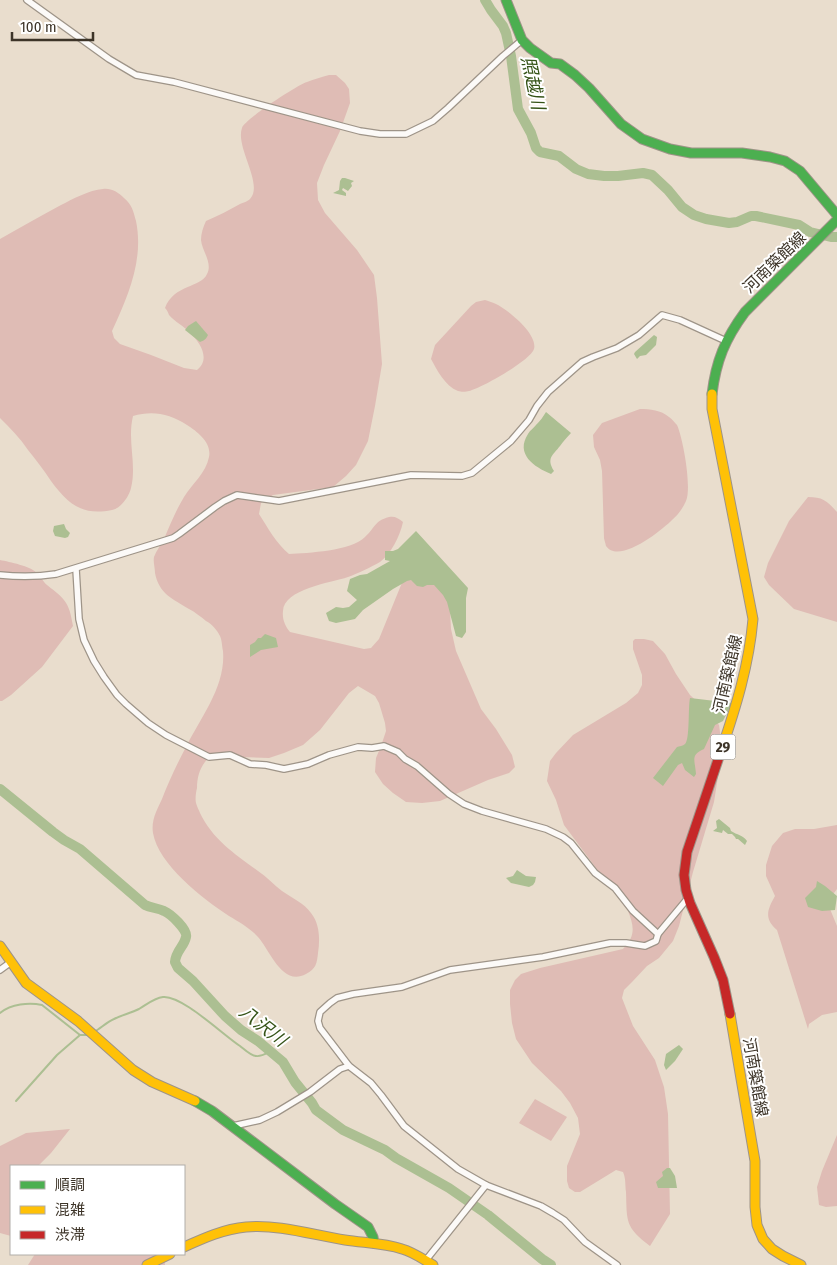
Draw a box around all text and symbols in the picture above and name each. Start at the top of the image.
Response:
scale bar [12,10,94,42]
text: 100 m [20,18,57,36]
water label: 照越川 [517,54,550,114]
street label: 河南築館線 [739,228,810,297]
street label: 河南築館線 [709,633,746,715]
road number: 29 [710,734,736,760]
water label: 八沢川 [235,1001,293,1053]
street label: 河南築館線 [739,1036,772,1118]
legend [10,1165,185,1255]
text: 順調 [55,1176,85,1194]
text: 混雑 [55,1201,85,1219]
text: 渋滞 [55,1226,85,1244]

